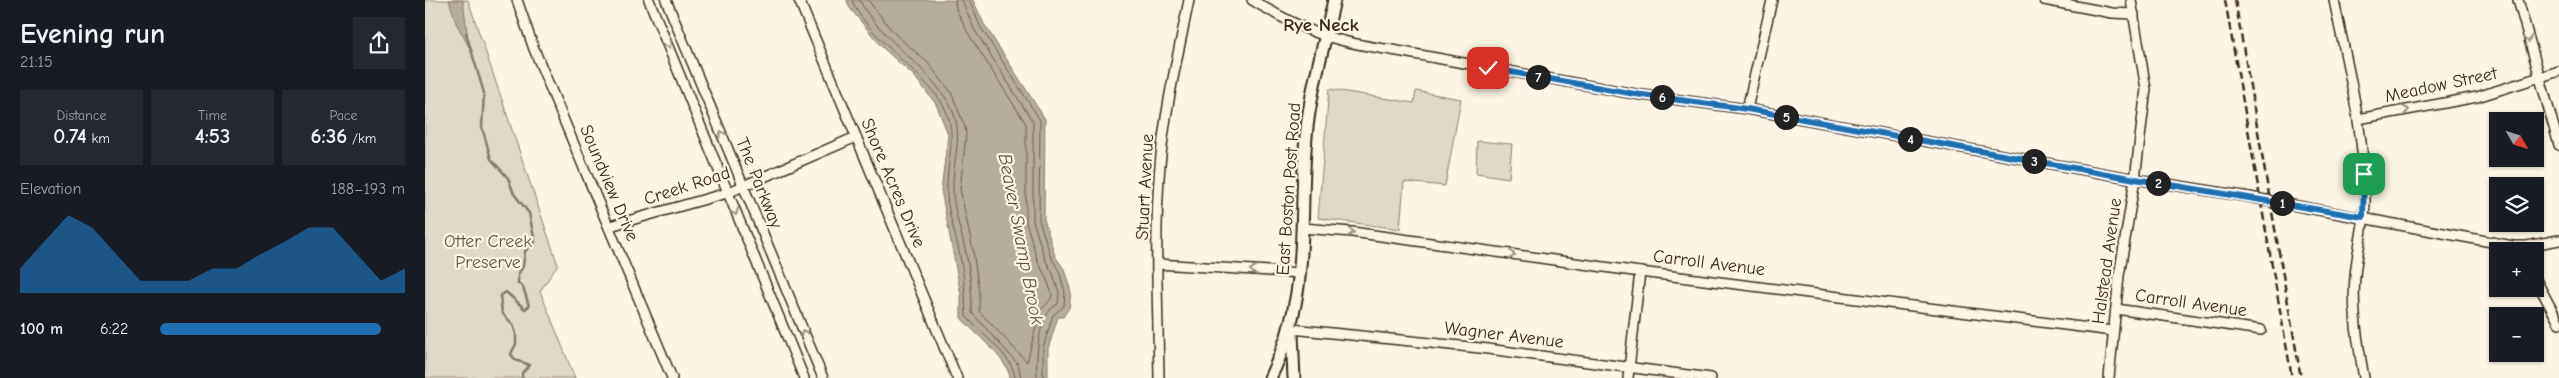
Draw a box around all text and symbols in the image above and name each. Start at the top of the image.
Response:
district label: Rye Neck [1283,14,1359,36]
button: share [353,17,405,69]
text: Evening run [20,18,165,50]
one-way arrow [2523,34,2533,42]
one-way arrow [661,40,672,49]
pin [1467,47,1509,89]
text: 21:15 [20,53,53,71]
icon: check [1474,54,1502,82]
street label: Meadow Street [2383,63,2500,107]
pin: 7 [1525,64,1551,90]
text: 7 [1535,69,1542,86]
pin: 6 [1649,84,1675,110]
text: 6 [1659,89,1666,106]
street label: East Boston Post Road [1272,102,1306,276]
pin: 5 [1773,104,1799,130]
one-way arrow [2401,105,2410,115]
text: Distance [56,107,107,124]
text: Time [198,107,227,124]
text: Pace [329,107,358,124]
text: 5 [1783,109,1790,126]
north arrow [2489,112,2544,168]
map controls [2489,112,2544,362]
street label: Shore Acres Drive [856,115,930,251]
street label: Soundview Drive [575,122,643,244]
text: 0.74 [53,124,87,148]
text: 4:53 [195,124,230,148]
text: 6:36 [311,124,347,148]
pin: 4 [1897,126,1923,152]
text: km [87,130,110,147]
text: /km [347,130,376,147]
one-way arrow [717,130,728,139]
text: 4 [1907,131,1914,148]
street label: Stuart Avenue [1132,133,1158,241]
street label: The Parkway [731,134,787,232]
pin: 3 [2021,148,2047,174]
water label: Beaver Swamp Brook [994,151,1049,327]
text: 3 [2031,153,2038,170]
pin [2343,153,2385,195]
icon: arrive [2350,160,2378,188]
street label: Creek Road [641,162,733,210]
pin: 2 [2145,170,2171,196]
text: 2 [2155,175,2162,192]
button: layers [2489,177,2544,232]
text: Elevation [20,180,81,198]
text: 188–193 m [331,180,405,198]
pin: 1 [2269,190,2295,216]
text: 1 [2280,195,2285,212]
street label: Halstead Avenue [2088,197,2126,325]
one-way arrow [729,207,739,216]
one-way arrow [1347,226,1355,237]
park label: Otter Creek Preserve [444,231,532,273]
button: + [2489,242,2544,297]
street label: Carroll Avenue [1652,246,1766,280]
one-way arrow [1507,249,1516,259]
one-way arrow [1248,265,1256,276]
street label: Carroll Avenue [2134,285,2248,321]
button: − [2489,307,2544,362]
street label: Wagner Avenue [1443,317,1565,353]
text: 100 m [20,320,63,338]
text: 6:22 [100,320,128,338]
one-way arrow [799,329,810,338]

